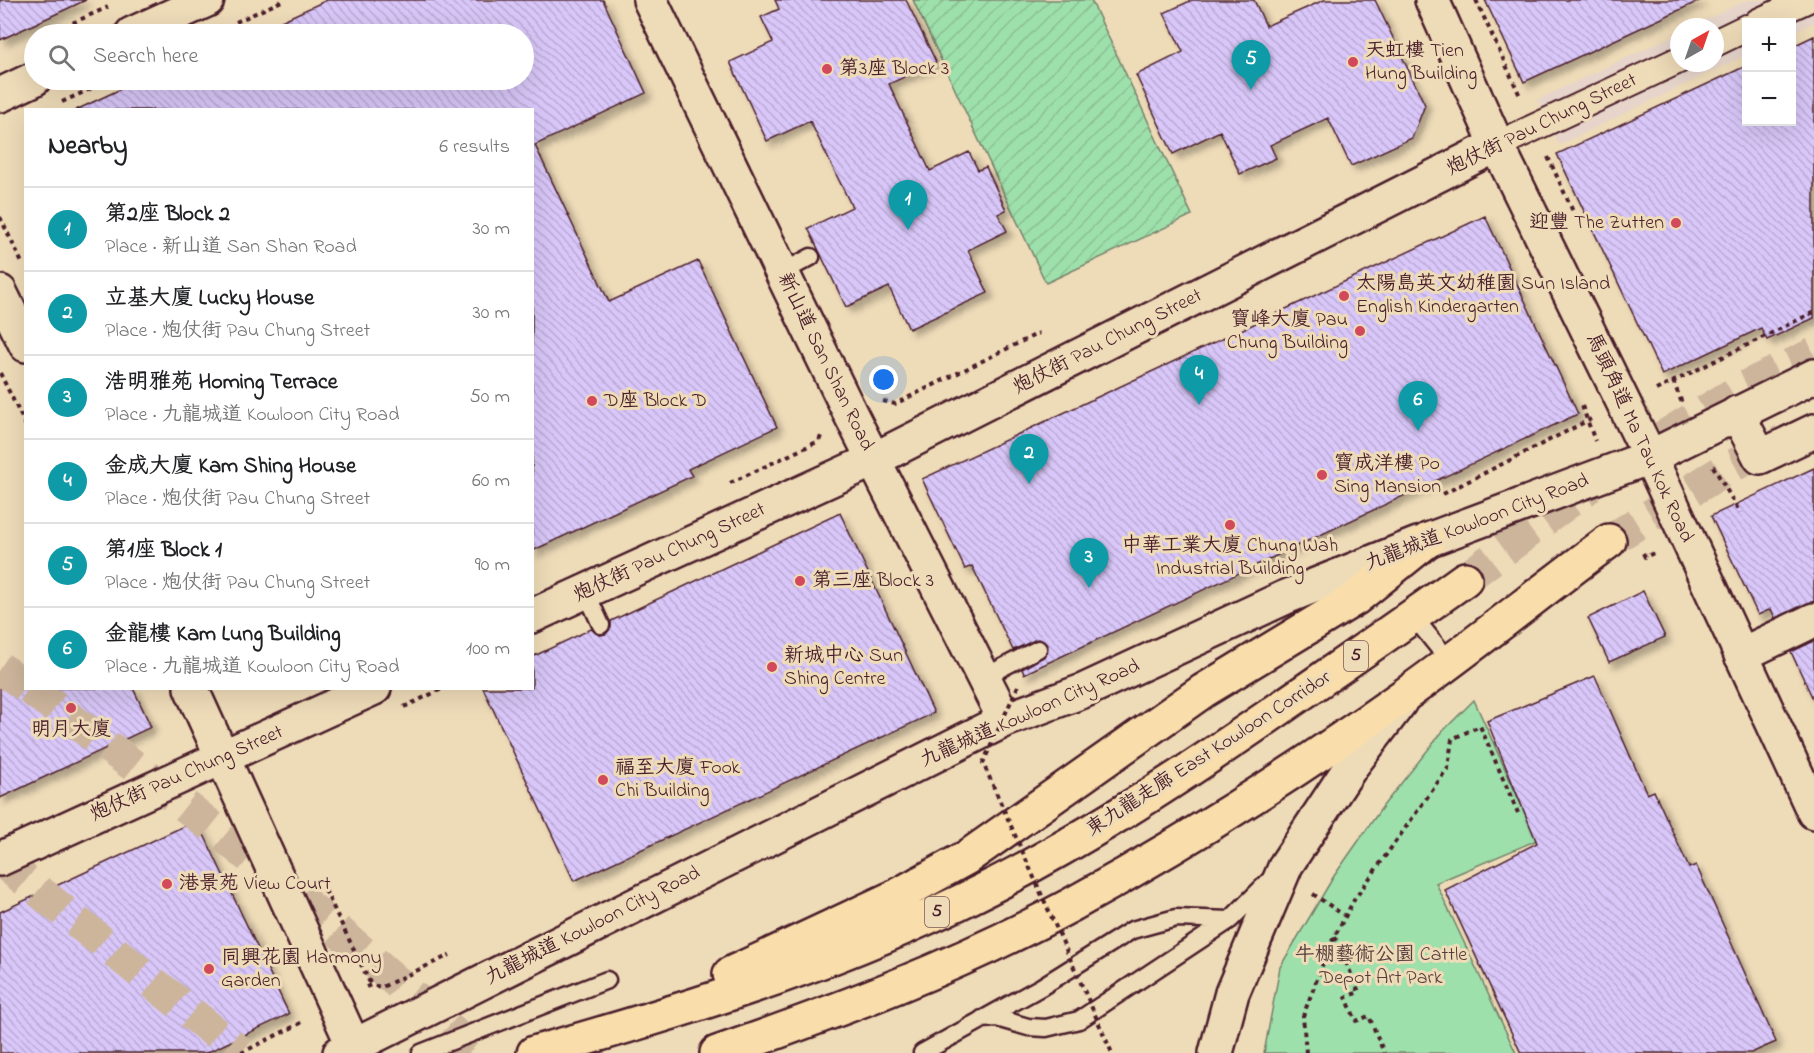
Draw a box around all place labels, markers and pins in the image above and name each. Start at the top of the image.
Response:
place label: 天虹樓 Tien Hung Building [1365,37,1477,90]
pin: 5 [1232,40,1270,90]
place label: 第3座 Block 3 [839,55,949,84]
marker: 天虹樓 Tien Hung Building [1346,55,1360,69]
marker: 第3座 Block 3 [820,62,834,76]
pin: 1 [888,180,928,230]
place label: 迎豐 The Zutten [1529,209,1664,238]
marker: 迎豐 The Zutten [1669,216,1683,230]
place label: 太陽島英文幼稚園 Sun Island English Kindergarten [1356,270,1610,323]
marker: 太陽島英文幼稚園 Sun Island English Kindergarten [1337,289,1351,303]
place label: 寶峰大廈 Pau Chung Building [1227,306,1348,359]
marker: 寶峰大廈 Pau Chung Building [1353,324,1367,338]
pin: 4 [1180,356,1218,405]
pin: 6 [1398,382,1438,431]
place label: D座 Block D [603,387,707,416]
marker: D座 Block D [585,394,599,408]
pin: 2 [1010,434,1048,484]
place label: 寶成洋樓 Po Sing Mansion [1334,450,1441,503]
marker: 寶成洋樓 Po Sing Mansion [1315,468,1329,482]
marker: 中華工業大廈 Chung Wah Industrial Building [1223,518,1237,532]
place label: 中華工業大廈 Chung Wah Industrial Building [1122,532,1338,585]
pin: 3 [1070,538,1108,588]
place label: 第三座 Block 3 [812,567,934,596]
marker: 第三座 Block 3 [793,574,807,588]
place label: 新城中心 Sun Shing Centre [784,642,903,695]
marker: 新城中心 Sun Shing Centre [765,660,779,674]
marker: 明月大廈 [64,701,78,715]
place label: 明月大廈 [31,716,111,745]
place label: 福至大廈 Fook Chi Building [615,754,740,807]
marker: 福至大廈 Fook Chi Building [596,773,610,787]
place label: 港景苑 View Court [179,870,331,899]
marker: 港景苑 View Court [160,877,174,891]
place label: 同興花園 Harmony Garden [221,944,382,996]
marker: 同興花園 Harmony Garden [202,962,216,976]

